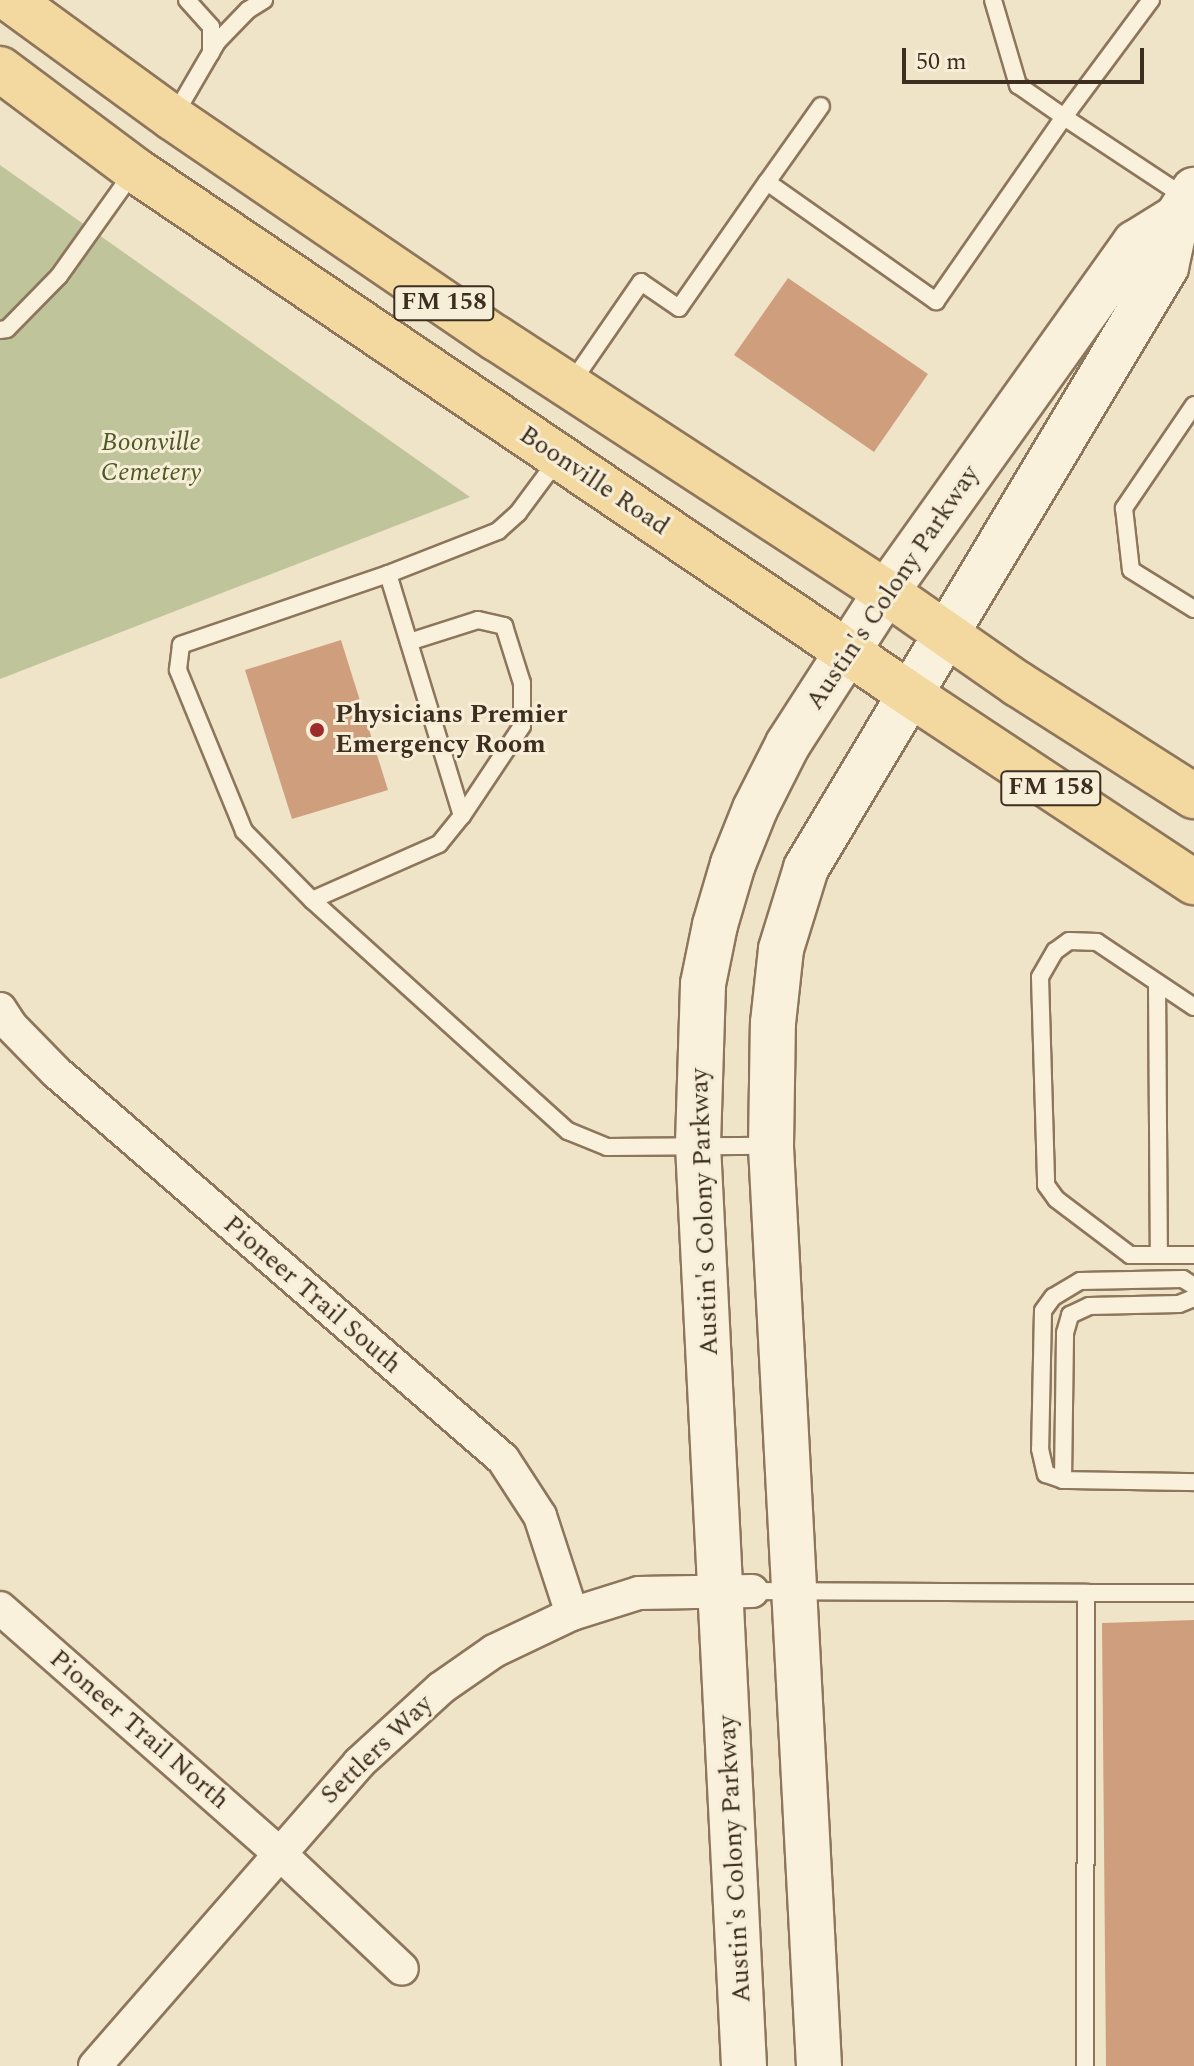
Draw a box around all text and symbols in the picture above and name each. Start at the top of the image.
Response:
scale bar [906,32,1148,82]
text: 50 m [916,44,967,80]
road number: FM 158 [392,283,496,323]
street label: Boonville Road [513,419,675,543]
park label: Boonville Cemetery [101,427,201,488]
street label: Austin's Colony Parkway [800,460,986,716]
place label: Physicians Premier Emergency Room [335,699,567,760]
marker: Physicians Premier Emergency Room [306,719,328,741]
road number: FM 158 [999,768,1103,808]
street label: Austin's Colony Parkway [684,1068,726,1356]
street label: Pioneer Trail South [217,1209,407,1381]
street label: Pioneer Trail North [43,1644,235,1816]
street label: Settlers Way [314,1689,440,1811]
street label: Austin's Colony Parkway [712,1714,758,2004]

